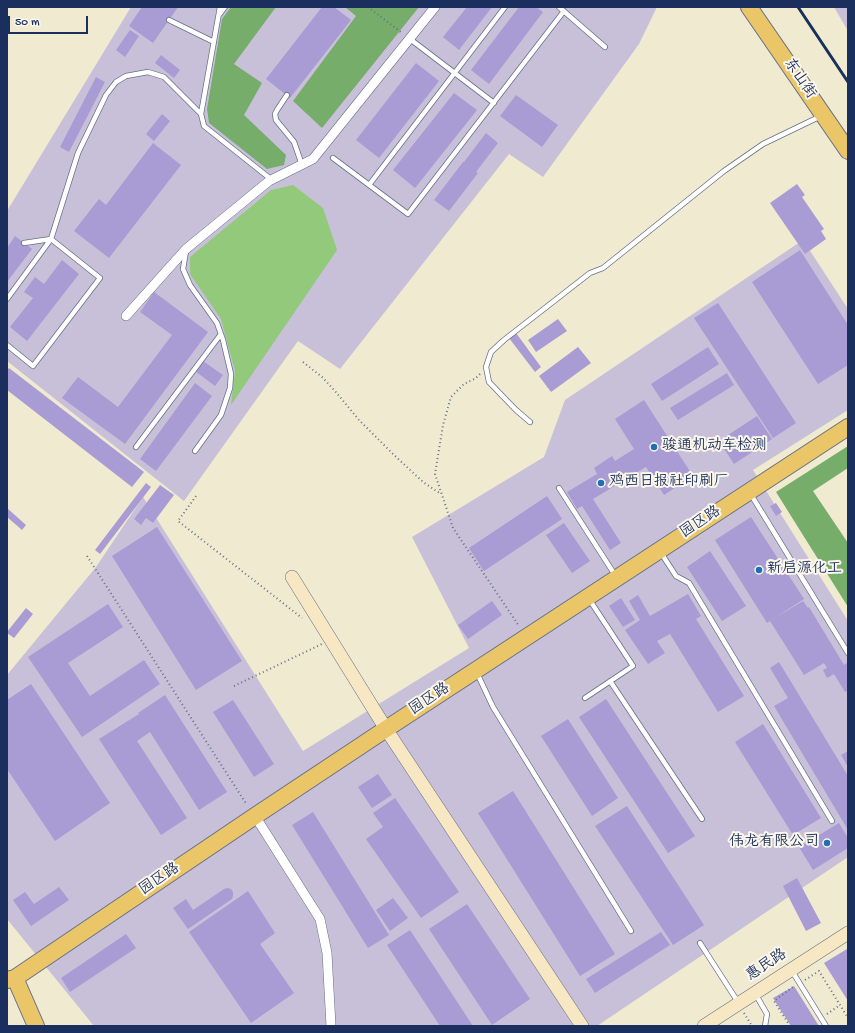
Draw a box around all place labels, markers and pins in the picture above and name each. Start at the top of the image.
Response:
place label: 骏通机动车检测 [662,438,767,456]
marker: 骏通机动车检测 [649,442,659,452]
place label: 鸡西日报社印刷厂 [609,474,729,492]
marker: 鸡西日报社印刷厂 [596,478,606,488]
place label: 新启源化工 [767,561,842,579]
marker: 新启源化工 [754,565,764,575]
place label: 伟龙有限公司 [729,834,819,852]
marker: 伟龙有限公司 [822,838,832,848]

